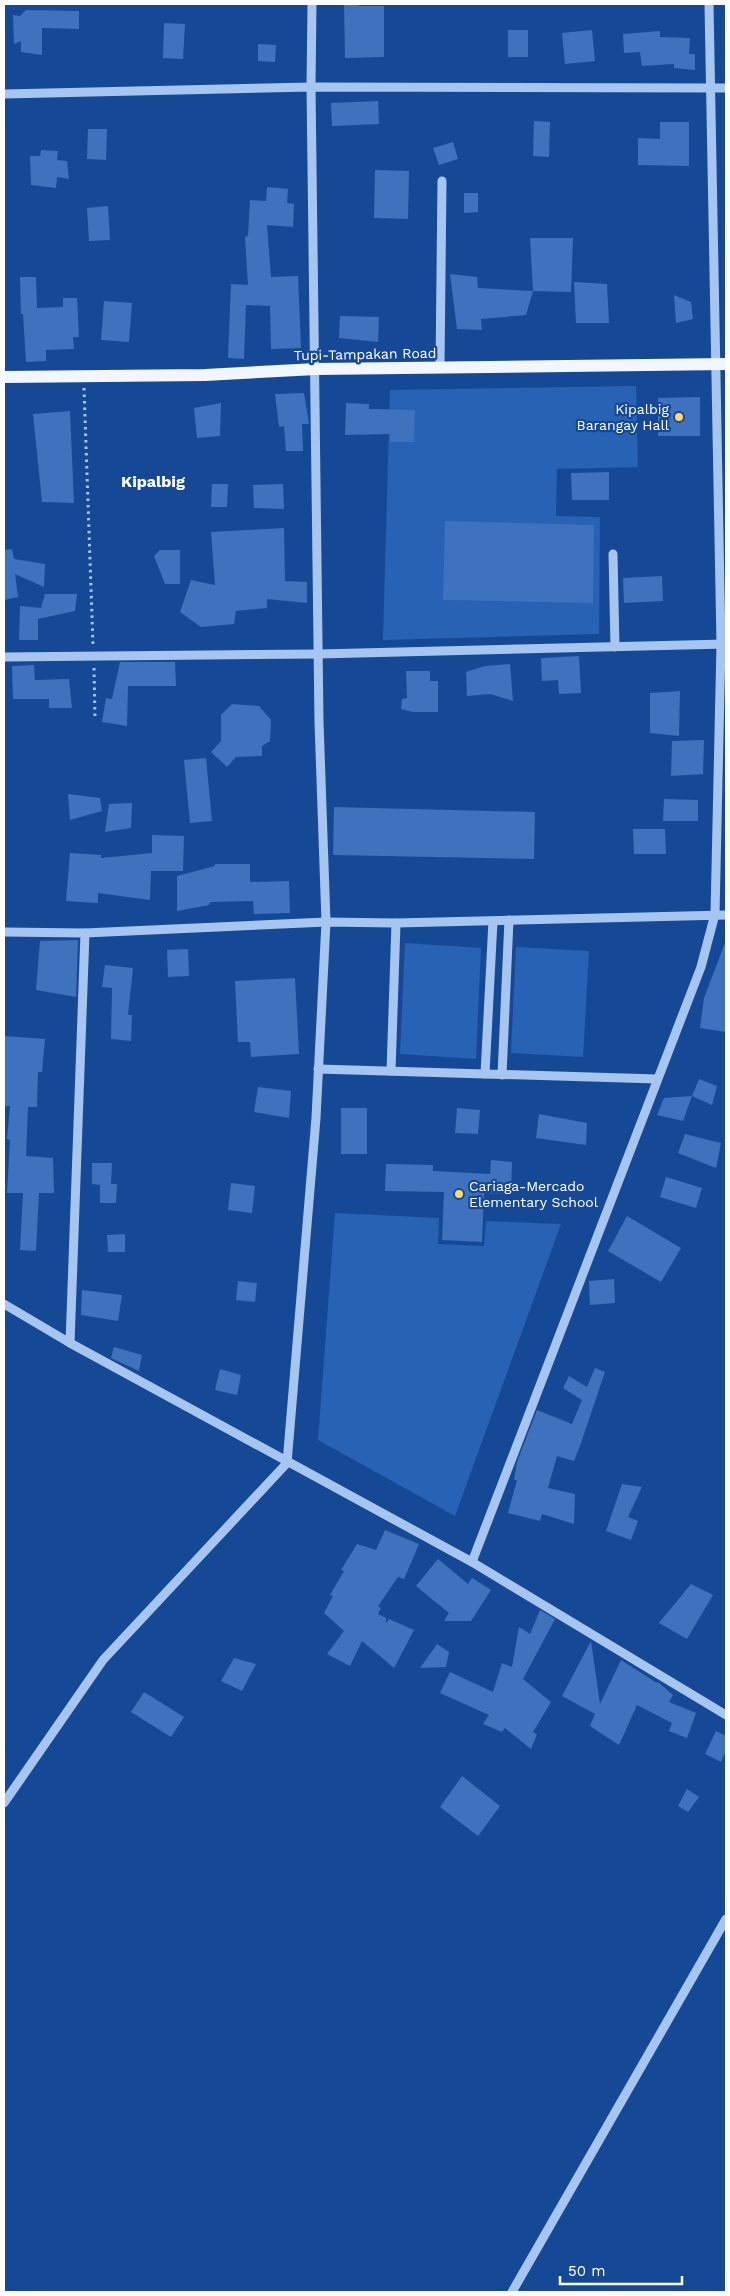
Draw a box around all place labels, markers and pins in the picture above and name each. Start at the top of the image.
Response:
place label: Kipalbig Barangay Hall [577,401,670,433]
marker: Kipalbig Barangay Hall [673,411,685,423]
place label: Cariaga-Mercado Elementary School [469,1178,599,1210]
marker: Cariaga-Mercado Elementary School [453,1188,465,1200]

